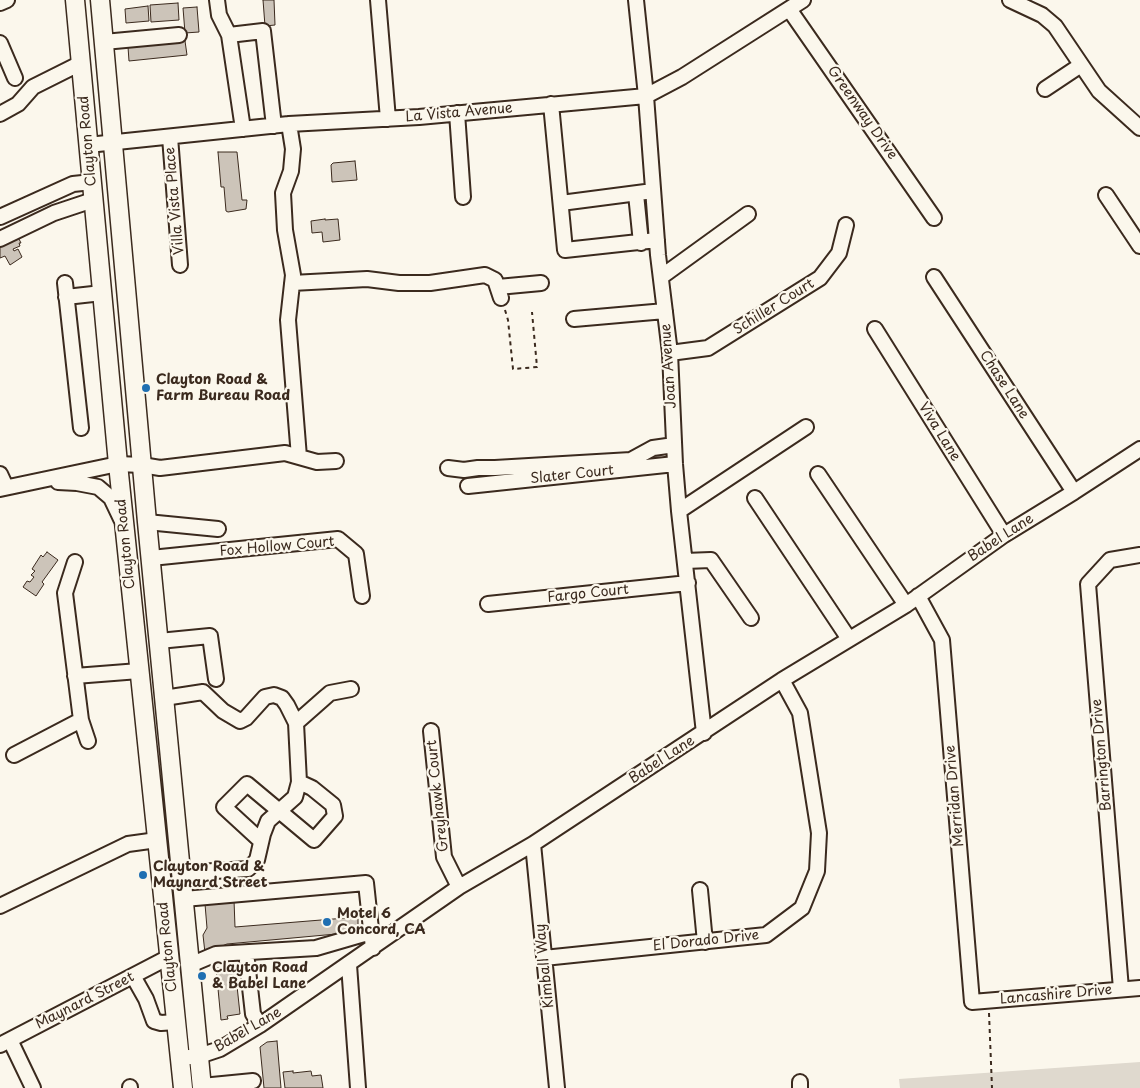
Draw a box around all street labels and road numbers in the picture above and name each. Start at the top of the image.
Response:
street label: Greenway Drive [823,63,901,163]
street label: Clayton Road [76,95,100,187]
street label: La Vista Avenue [405,100,513,126]
street label: Villa Vista Place [162,146,188,256]
street label: Schiller Court [730,275,818,339]
street label: Joan Avenue [658,323,680,409]
street label: Chase Lane [976,348,1032,422]
street label: Viva Lane [914,399,964,465]
street label: Slater Court [529,462,615,488]
street label: Clayton Road [113,498,139,590]
street label: Babel Lane [965,511,1037,565]
street label: Fox Hollow Court [219,534,335,560]
street label: Fargo Court [546,581,630,607]
street label: Barrington Drive [1089,698,1115,812]
street label: Babel Lane [626,733,698,787]
street label: Greyhawk Court [424,739,452,853]
street label: Merridan Drive [942,744,968,848]
street label: Clayton Road [155,901,181,993]
street label: Kimball Way [532,923,558,1009]
street label: El Dorado Drive [652,927,760,955]
street label: Maynard Street [33,969,137,1033]
street label: Lancashire Drive [999,982,1113,1008]
street label: Babel Lane [211,1004,285,1056]

